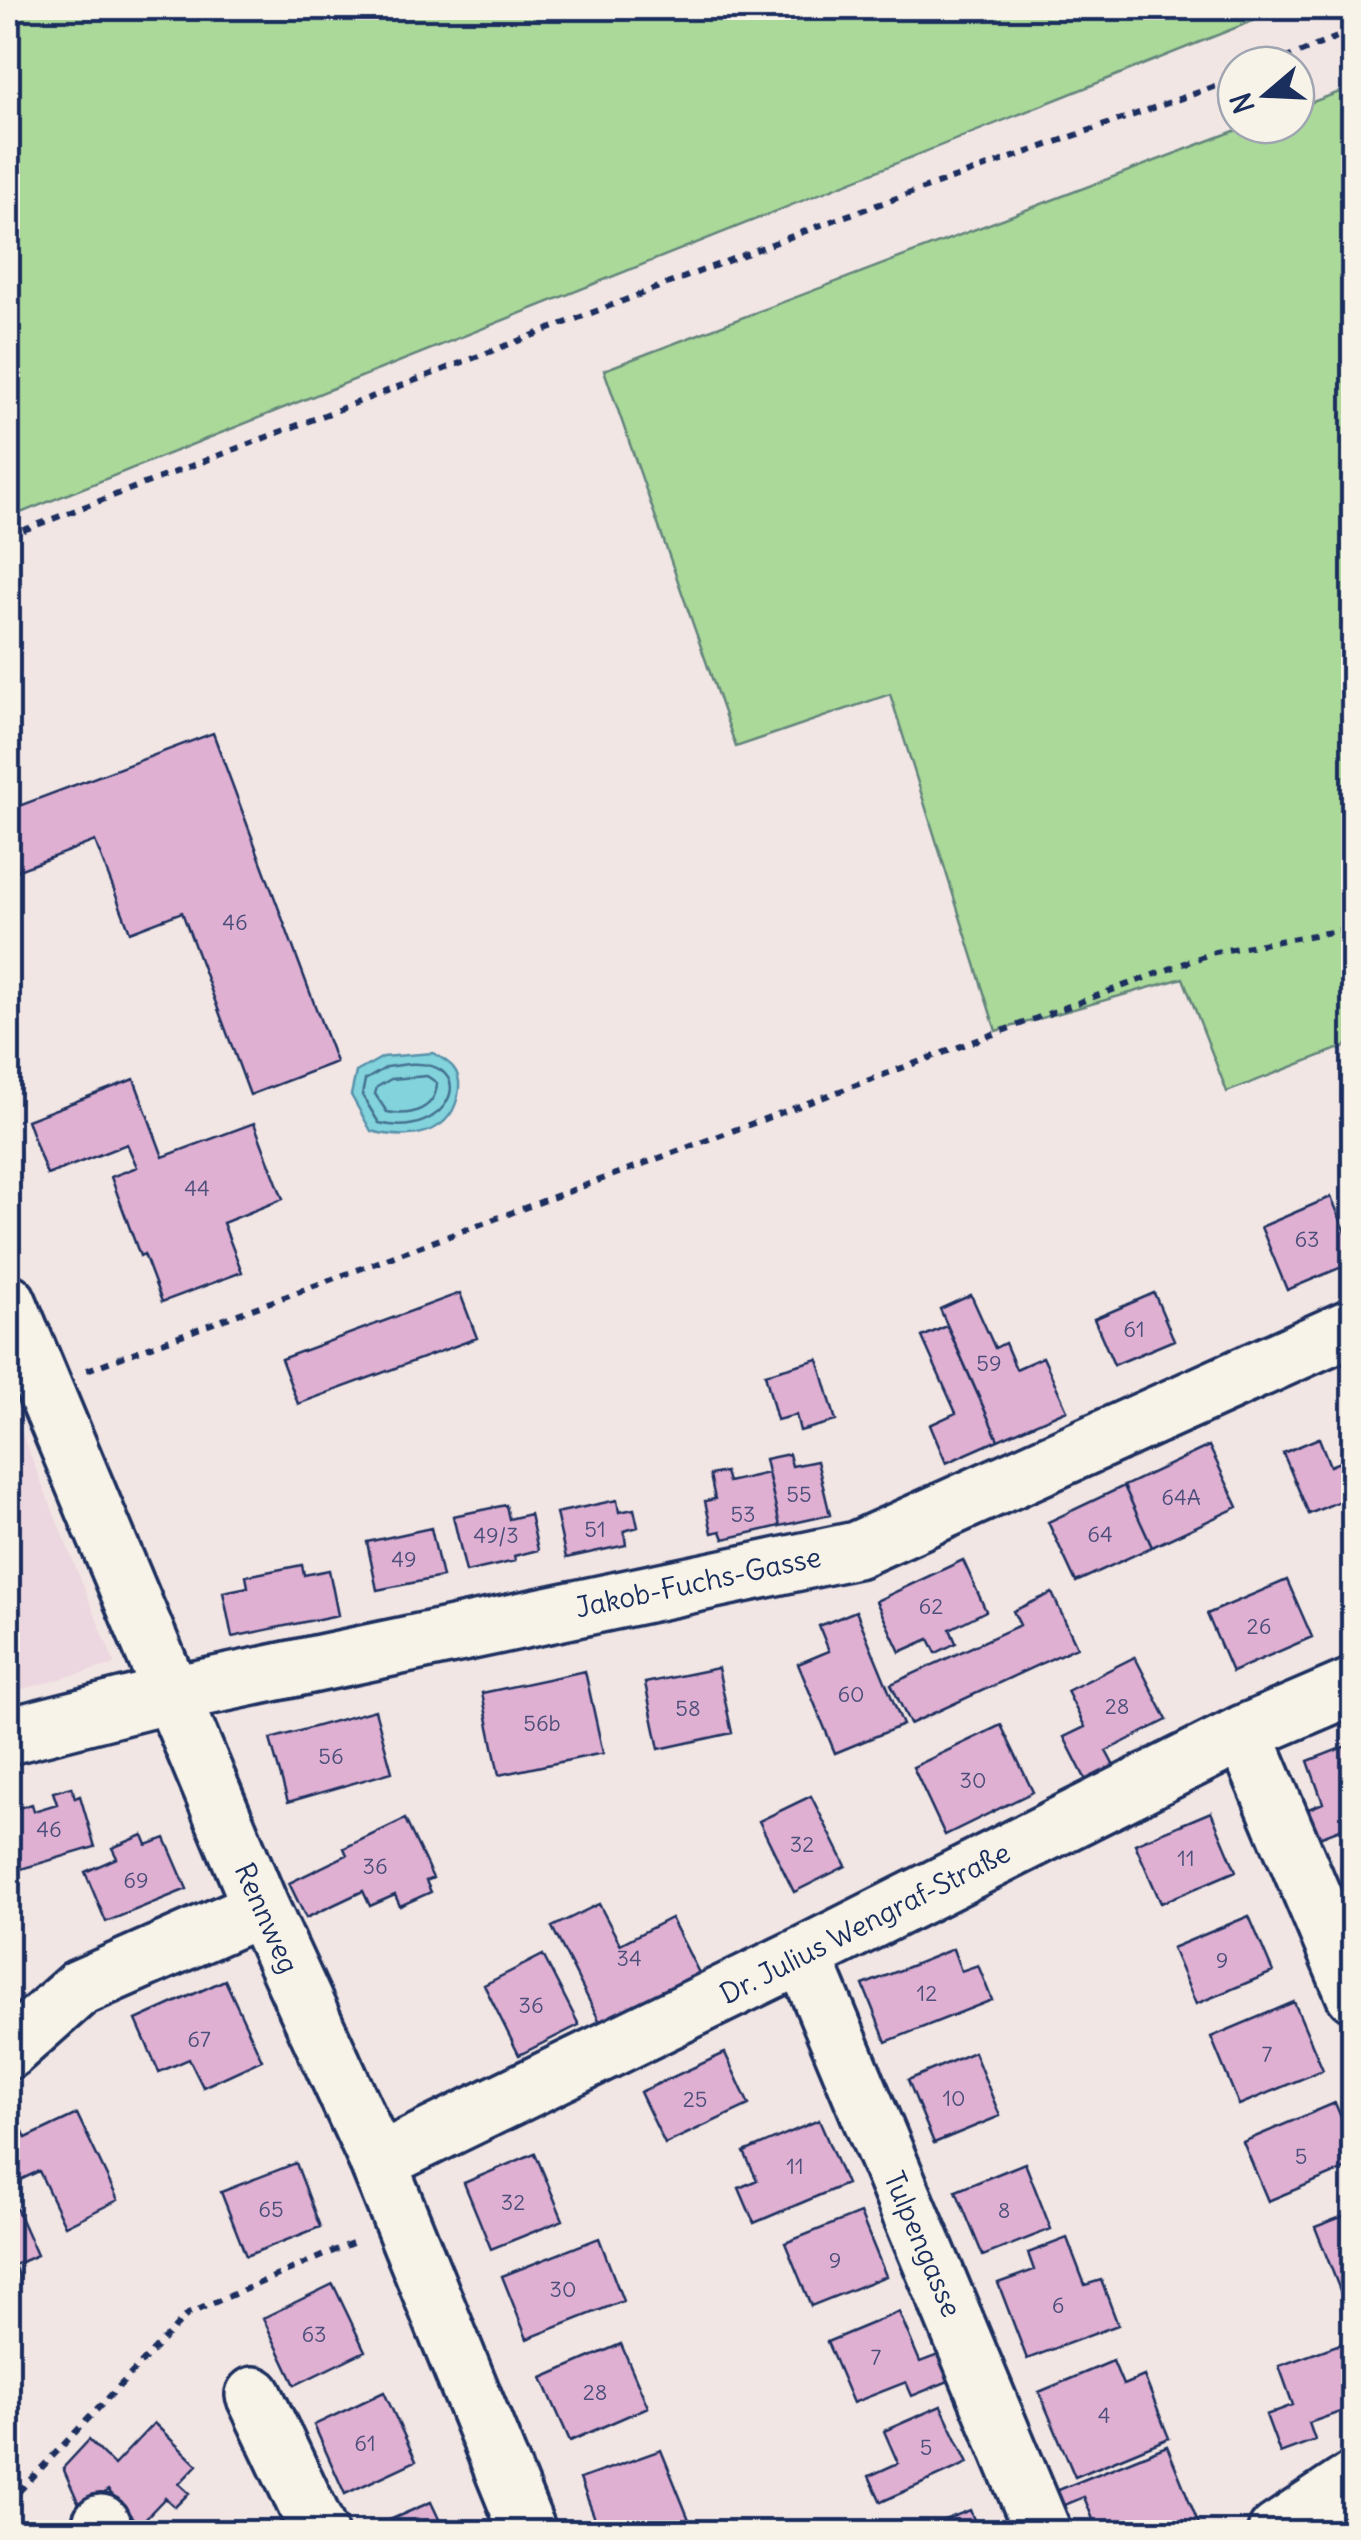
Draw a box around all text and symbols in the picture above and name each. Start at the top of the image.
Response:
north arrow [1216,45,1316,145]
text: N [1222,88,1263,118]
house number: 46 [222,908,248,936]
house number: 44 [184,1174,210,1202]
house number: 63 [1294,1225,1320,1253]
house number: 61 [1123,1315,1145,1343]
house number: 59 [976,1349,1002,1377]
house number: 55 [786,1480,812,1508]
house number: 64A [1161,1483,1201,1511]
house number: 53 [730,1500,756,1528]
house number: 51 [584,1515,606,1543]
house number: 64 [1087,1520,1113,1548]
house number: 49/3 [473,1521,519,1549]
street label: Jakob-Fuchs-Gasse [572,1538,824,1626]
house number: 49 [391,1545,417,1573]
house number: 62 [919,1592,943,1620]
house number: 26 [1247,1612,1271,1640]
house number: 60 [837,1680,865,1708]
house number: 28 [1105,1692,1129,1720]
house number: 58 [675,1694,701,1722]
house number: 56b [523,1709,561,1737]
house number: 56 [318,1742,344,1770]
house number: 30 [960,1766,986,1794]
house number: 46 [36,1815,62,1843]
house number: 32 [790,1830,814,1858]
street label: Dr. Julius Wengraf-Straße [714,1834,1016,2012]
house number: 11 [1177,1844,1195,1872]
house number: 36 [362,1852,388,1880]
street label: Rennweg [227,1857,307,1979]
house number: 69 [123,1866,149,1894]
house number: 34 [616,1944,642,1972]
house number: 9 [1216,1946,1228,1974]
house number: 12 [917,1979,937,2007]
house number: 36 [518,1991,544,2019]
house number: 67 [187,2025,211,2053]
house number: 7 [1262,2040,1273,2068]
house number: 10 [942,2084,966,2112]
house number: 25 [683,2085,707,2113]
house number: 5 [1295,2142,1307,2170]
house number: 11 [786,2152,804,2180]
street label: Tulpengasse [876,2166,970,2322]
house number: 32 [501,2188,525,2216]
house number: 65 [258,2195,284,2223]
house number: 8 [998,2196,1010,2224]
house number: 9 [829,2246,841,2274]
house number: 30 [550,2275,576,2303]
house number: 6 [1052,2291,1064,2319]
house number: 63 [301,2320,327,2348]
house number: 7 [871,2343,882,2371]
house number: 28 [583,2378,607,2406]
house number: 4 [1098,2401,1110,2429]
house number: 61 [354,2429,376,2457]
house number: 5 [920,2433,932,2461]

